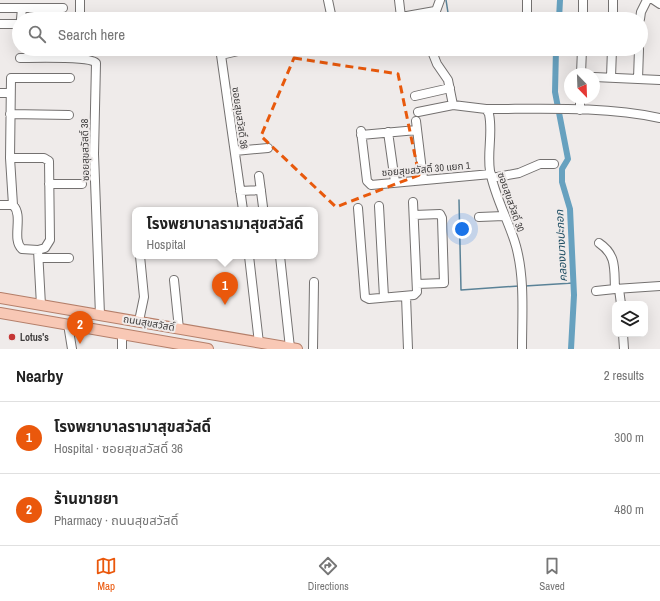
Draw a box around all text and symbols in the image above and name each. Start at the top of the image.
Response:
search box [12,12,648,56]
icon: search [26,23,48,45]
text: Search here [58,24,125,45]
north arrow [564,68,600,104]
street label: ซอยสุขสวัสดิ์ 36 [229,86,251,150]
street label: ซอยสุขสวัสดิ์ 38 [78,118,92,181]
street label: ซอยสุขสวัสดิ์ 30 แยก 1 [381,159,471,179]
street label: ซอยสุขสวัสดิ์ 30 [495,170,527,234]
popup [132,207,318,259]
water label: คลองบางปะกอก [552,209,570,282]
text: โรงพยาบาลรามาสุขสวัสดิ์ [147,213,304,234]
your location [452,219,472,239]
text: Hospital [147,236,186,253]
pin: 1 [212,272,238,305]
map controls [612,301,648,337]
button: layers [612,301,648,337]
pin: 2 [67,311,93,344]
street label: ถนนสุขสวัสดิ์ [122,312,176,334]
place label: Lotus's [20,331,49,344]
marker: Lotus's [7,332,17,342]
text: Nearby [16,364,63,387]
text: 2 results [604,367,644,384]
text: โรงพยาบาลรามาสุขสวัสดิ์ [54,416,211,437]
text: 1 [26,429,32,446]
text: 300 m [614,429,644,446]
text: Hospital · ซอยสุขสวัสดิ์ 36 [54,440,183,457]
text: ร้านขายยา [54,488,119,509]
text: 2 [26,501,32,518]
text: 480 m [614,501,644,518]
text: Pharmacy · ถนนสุขสวัสดิ์ [54,512,178,529]
tab: Map [95,555,117,593]
tab: Directions [308,555,349,593]
tab: Saved [539,555,565,593]

